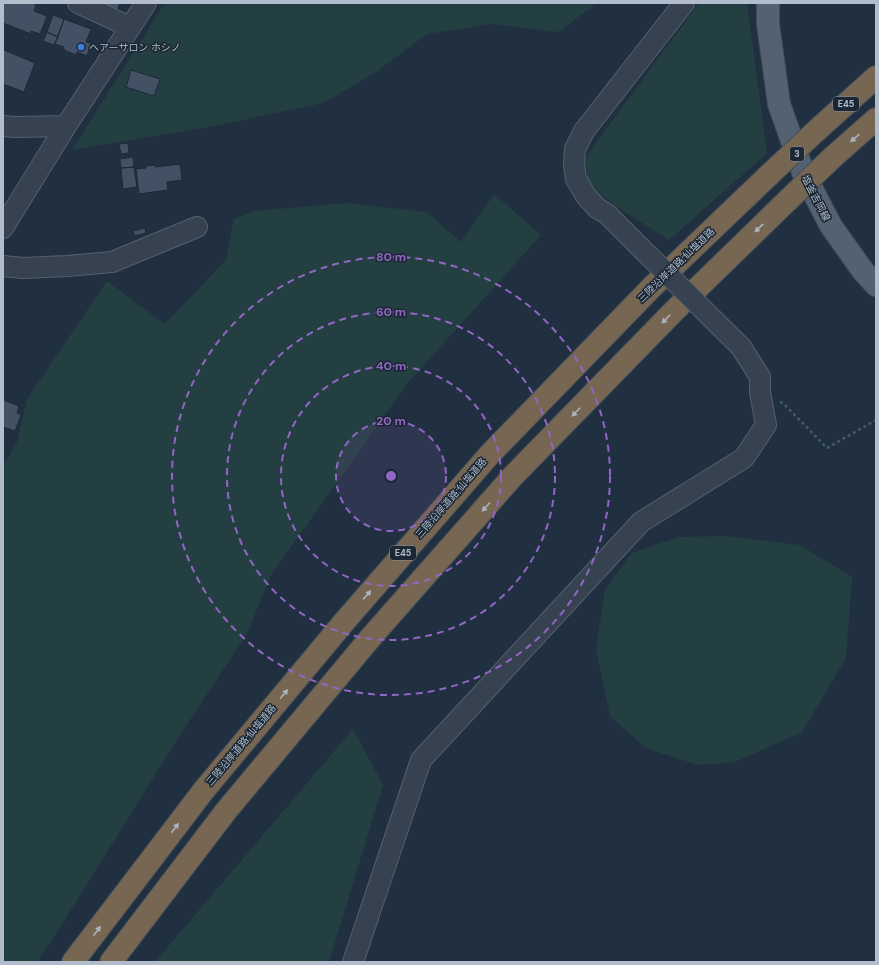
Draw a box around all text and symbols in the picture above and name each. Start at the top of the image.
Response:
place label: ヘアーサロン ホシノ [89,41,181,54]
marker: ヘアーサロン ホシノ [76,42,86,52]
road number: E45 [833,97,859,111]
one-way arrow [849,133,860,142]
road number: 3 [790,147,804,161]
street label: 塩釜吉岡線 [799,173,833,223]
one-way arrow [754,223,764,233]
street label: 三陸沿岸道路;仙塩道路 [635,225,717,305]
text: 80 m [376,249,406,265]
text: 60 m [376,304,406,320]
one-way arrow [661,314,671,324]
text: 40 m [376,358,406,374]
one-way arrow [571,407,580,417]
text: 20 m [376,413,406,429]
street label: 三陸沿岸道路;仙塩道路 [413,455,489,541]
centre of rings [384,469,398,483]
one-way arrow [482,501,491,512]
road number: E45 [390,546,416,560]
one-way arrow [363,589,372,600]
one-way arrow [279,689,288,699]
street label: 三陸沿岸道路;仙塩道路 [203,702,279,788]
one-way arrow [171,822,180,833]
one-way arrow [92,926,100,936]

